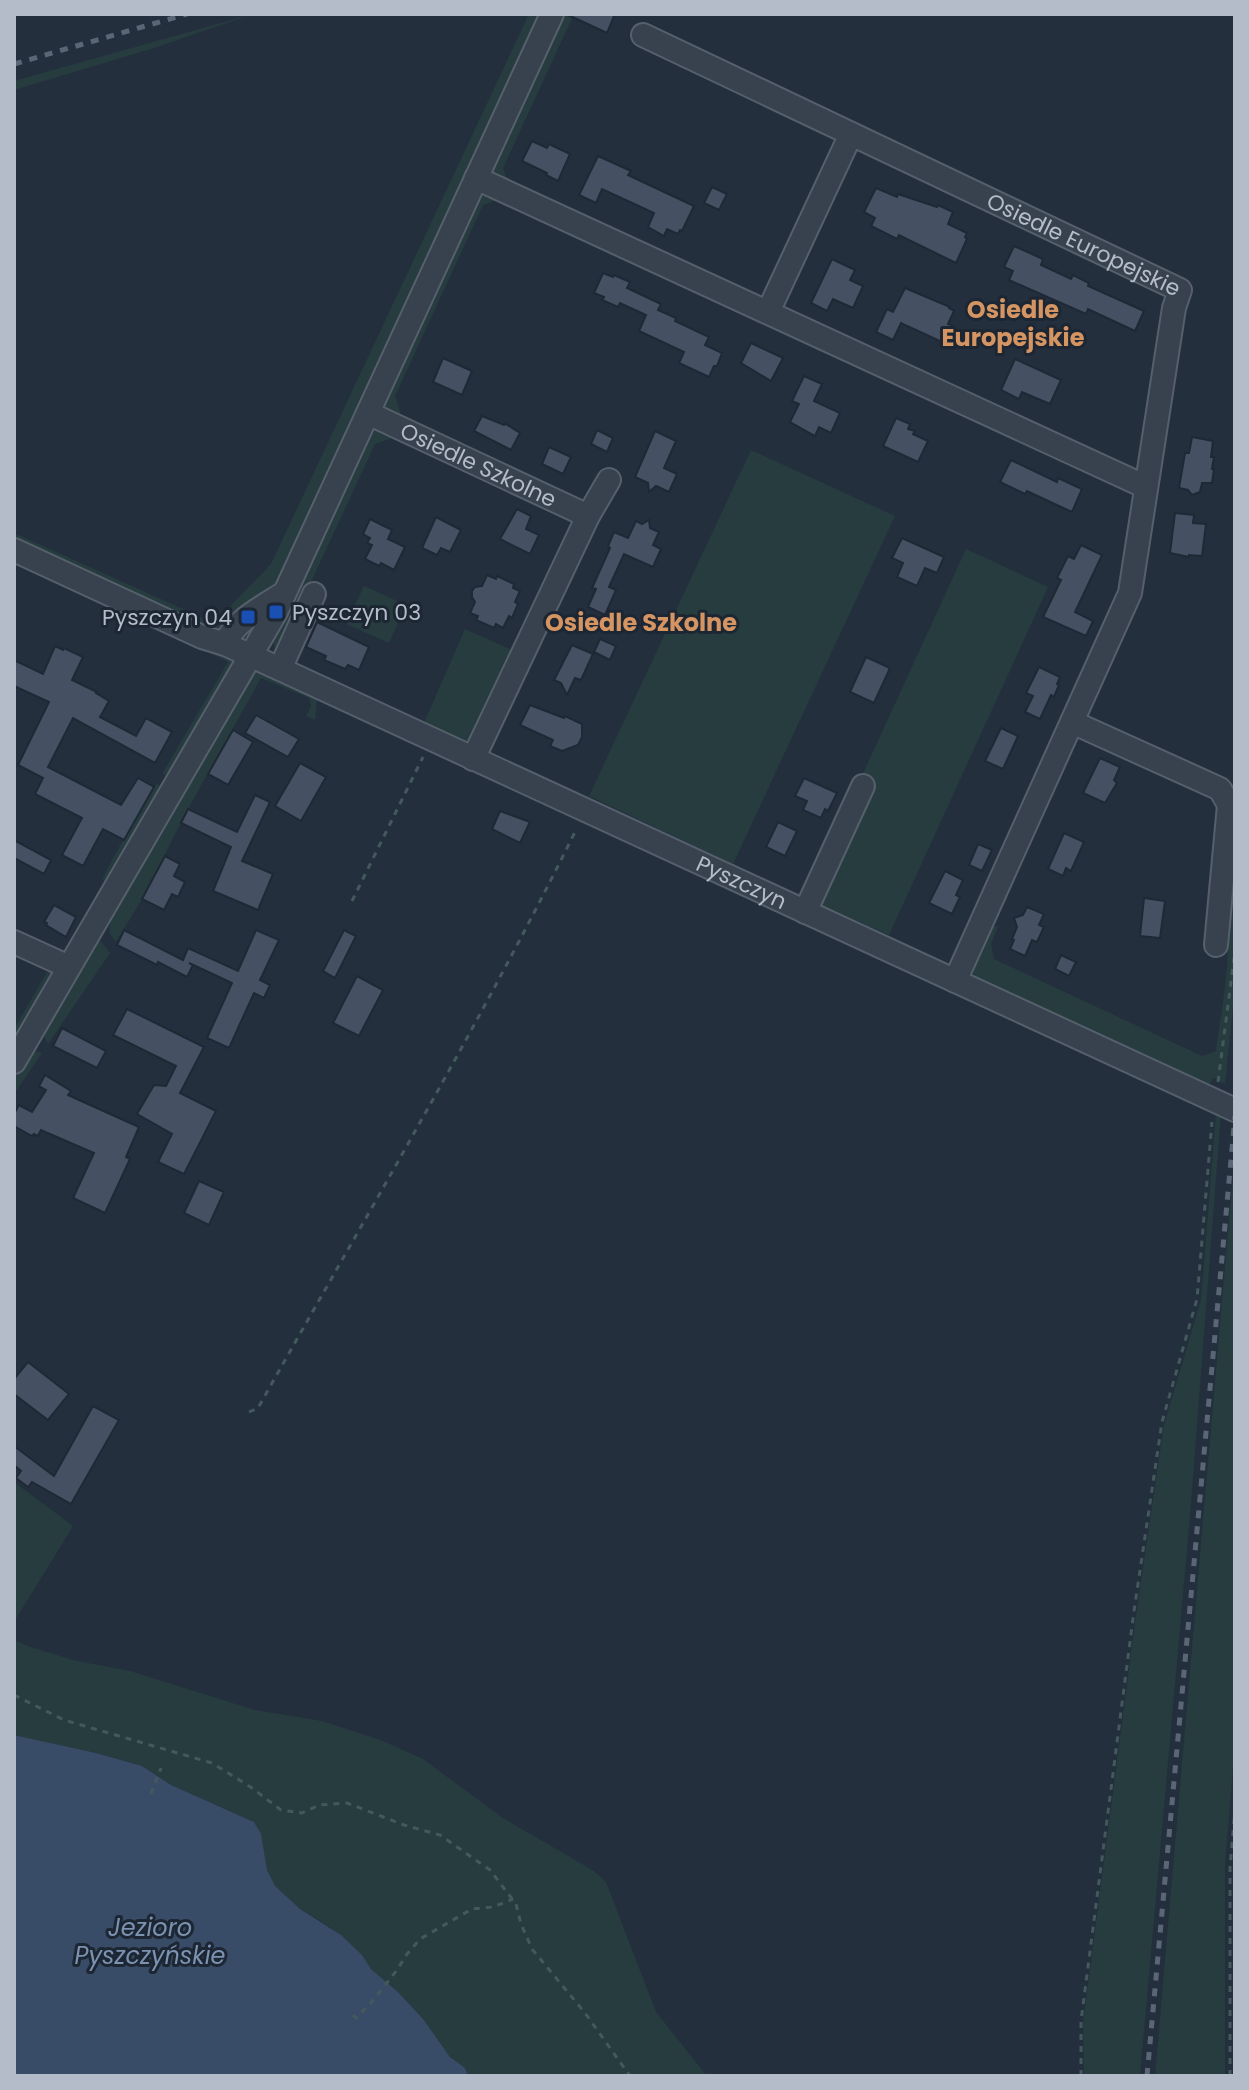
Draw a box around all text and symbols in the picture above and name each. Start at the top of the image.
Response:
street label: Osiedle Europejskie [982,185,1186,304]
district label: Osiedle Europejskie [942,293,1085,354]
street label: Osiedle Szkolne [395,415,562,515]
place label: Pyszczyn 03 [292,597,421,628]
place label: Pyszczyn 04 [102,602,232,633]
marker: Pyszczyn 03 [267,603,285,621]
district label: Osiedle Szkolne [545,606,737,639]
marker: Pyszczyn 04 [239,608,257,626]
street label: Pyszczyn [691,848,792,916]
water label: Jezioro Pyszczyńskie [75,1911,226,1972]

